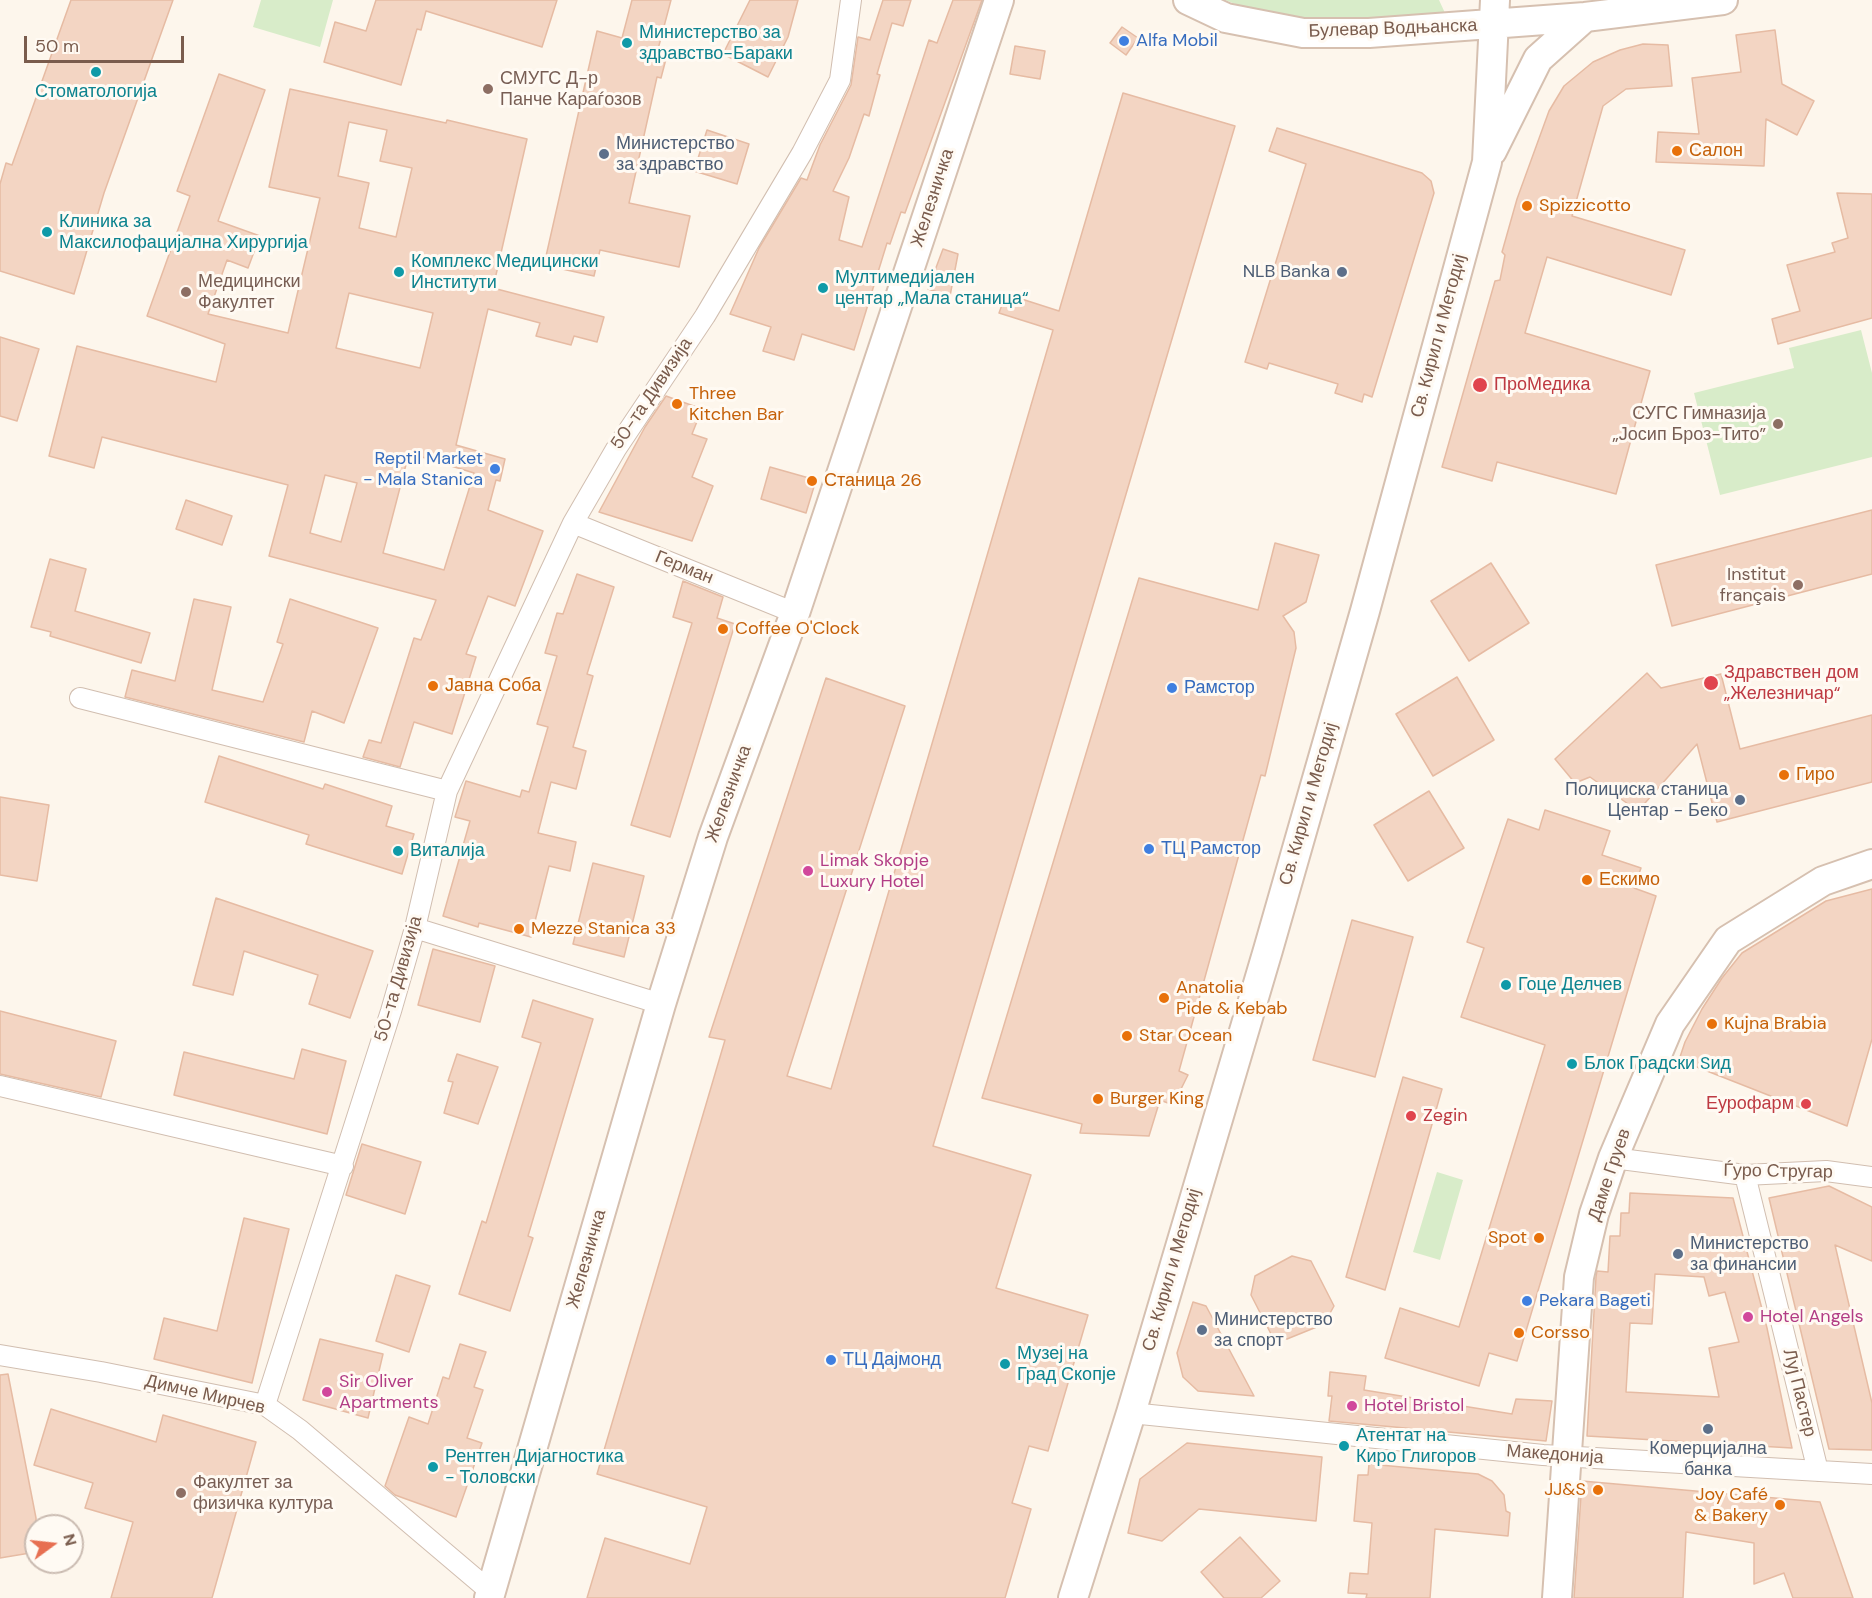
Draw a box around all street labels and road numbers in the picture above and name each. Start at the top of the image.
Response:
street label: Булевар Водњанска [1308,15,1478,43]
street label: Железничка [907,146,959,250]
street label: Св. Кирил и Методиј [1407,252,1471,420]
street label: 50-та Дивизија [607,334,697,454]
street label: Герман [652,547,716,589]
street label: Св. Кирил и Методиј [1275,720,1343,888]
street label: Железничка [701,742,757,846]
street label: 50-та Дивизија [371,914,427,1044]
street label: Даме Груев [1584,1126,1636,1224]
street label: Ѓуро Стругар [1723,1160,1833,1184]
street label: Св. Кирил и Методиј [1138,1186,1206,1354]
street label: Железничка [563,1207,611,1311]
street label: Луј Пастер [1778,1347,1820,1439]
street label: Димче Мирчев [143,1371,267,1419]
street label: Македонија [1506,1441,1604,1469]

